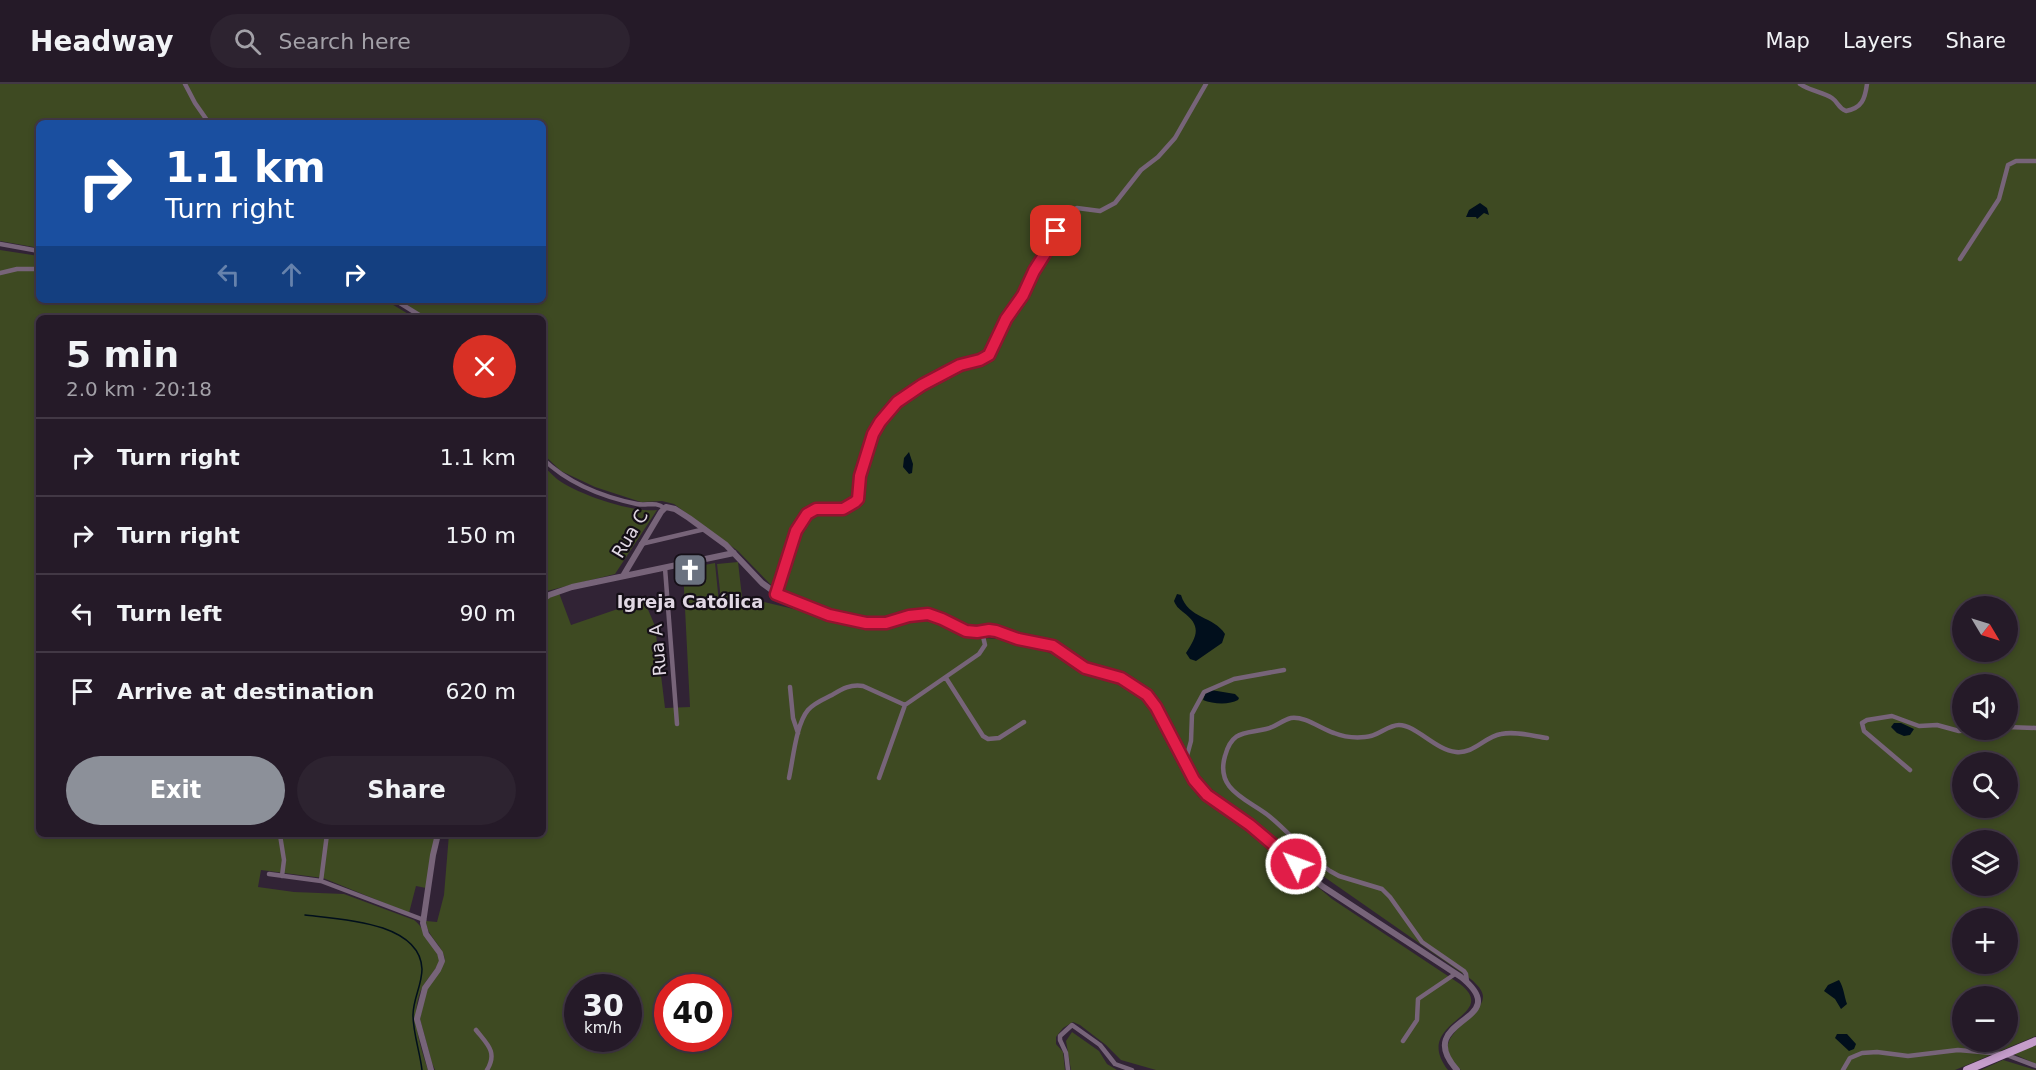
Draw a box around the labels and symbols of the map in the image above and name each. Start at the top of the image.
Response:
pin [1030,205,1081,256]
street label: Rua C [607,506,652,562]
church icon: Igreja Católica [672,552,708,588]
place label: Igreja Católica [617,591,763,612]
north arrow [1952,596,2018,662]
street label: Rua A [645,622,670,677]
position arrow [1264,832,1328,896]
speed limit sign: 40 [654,974,732,1052]

